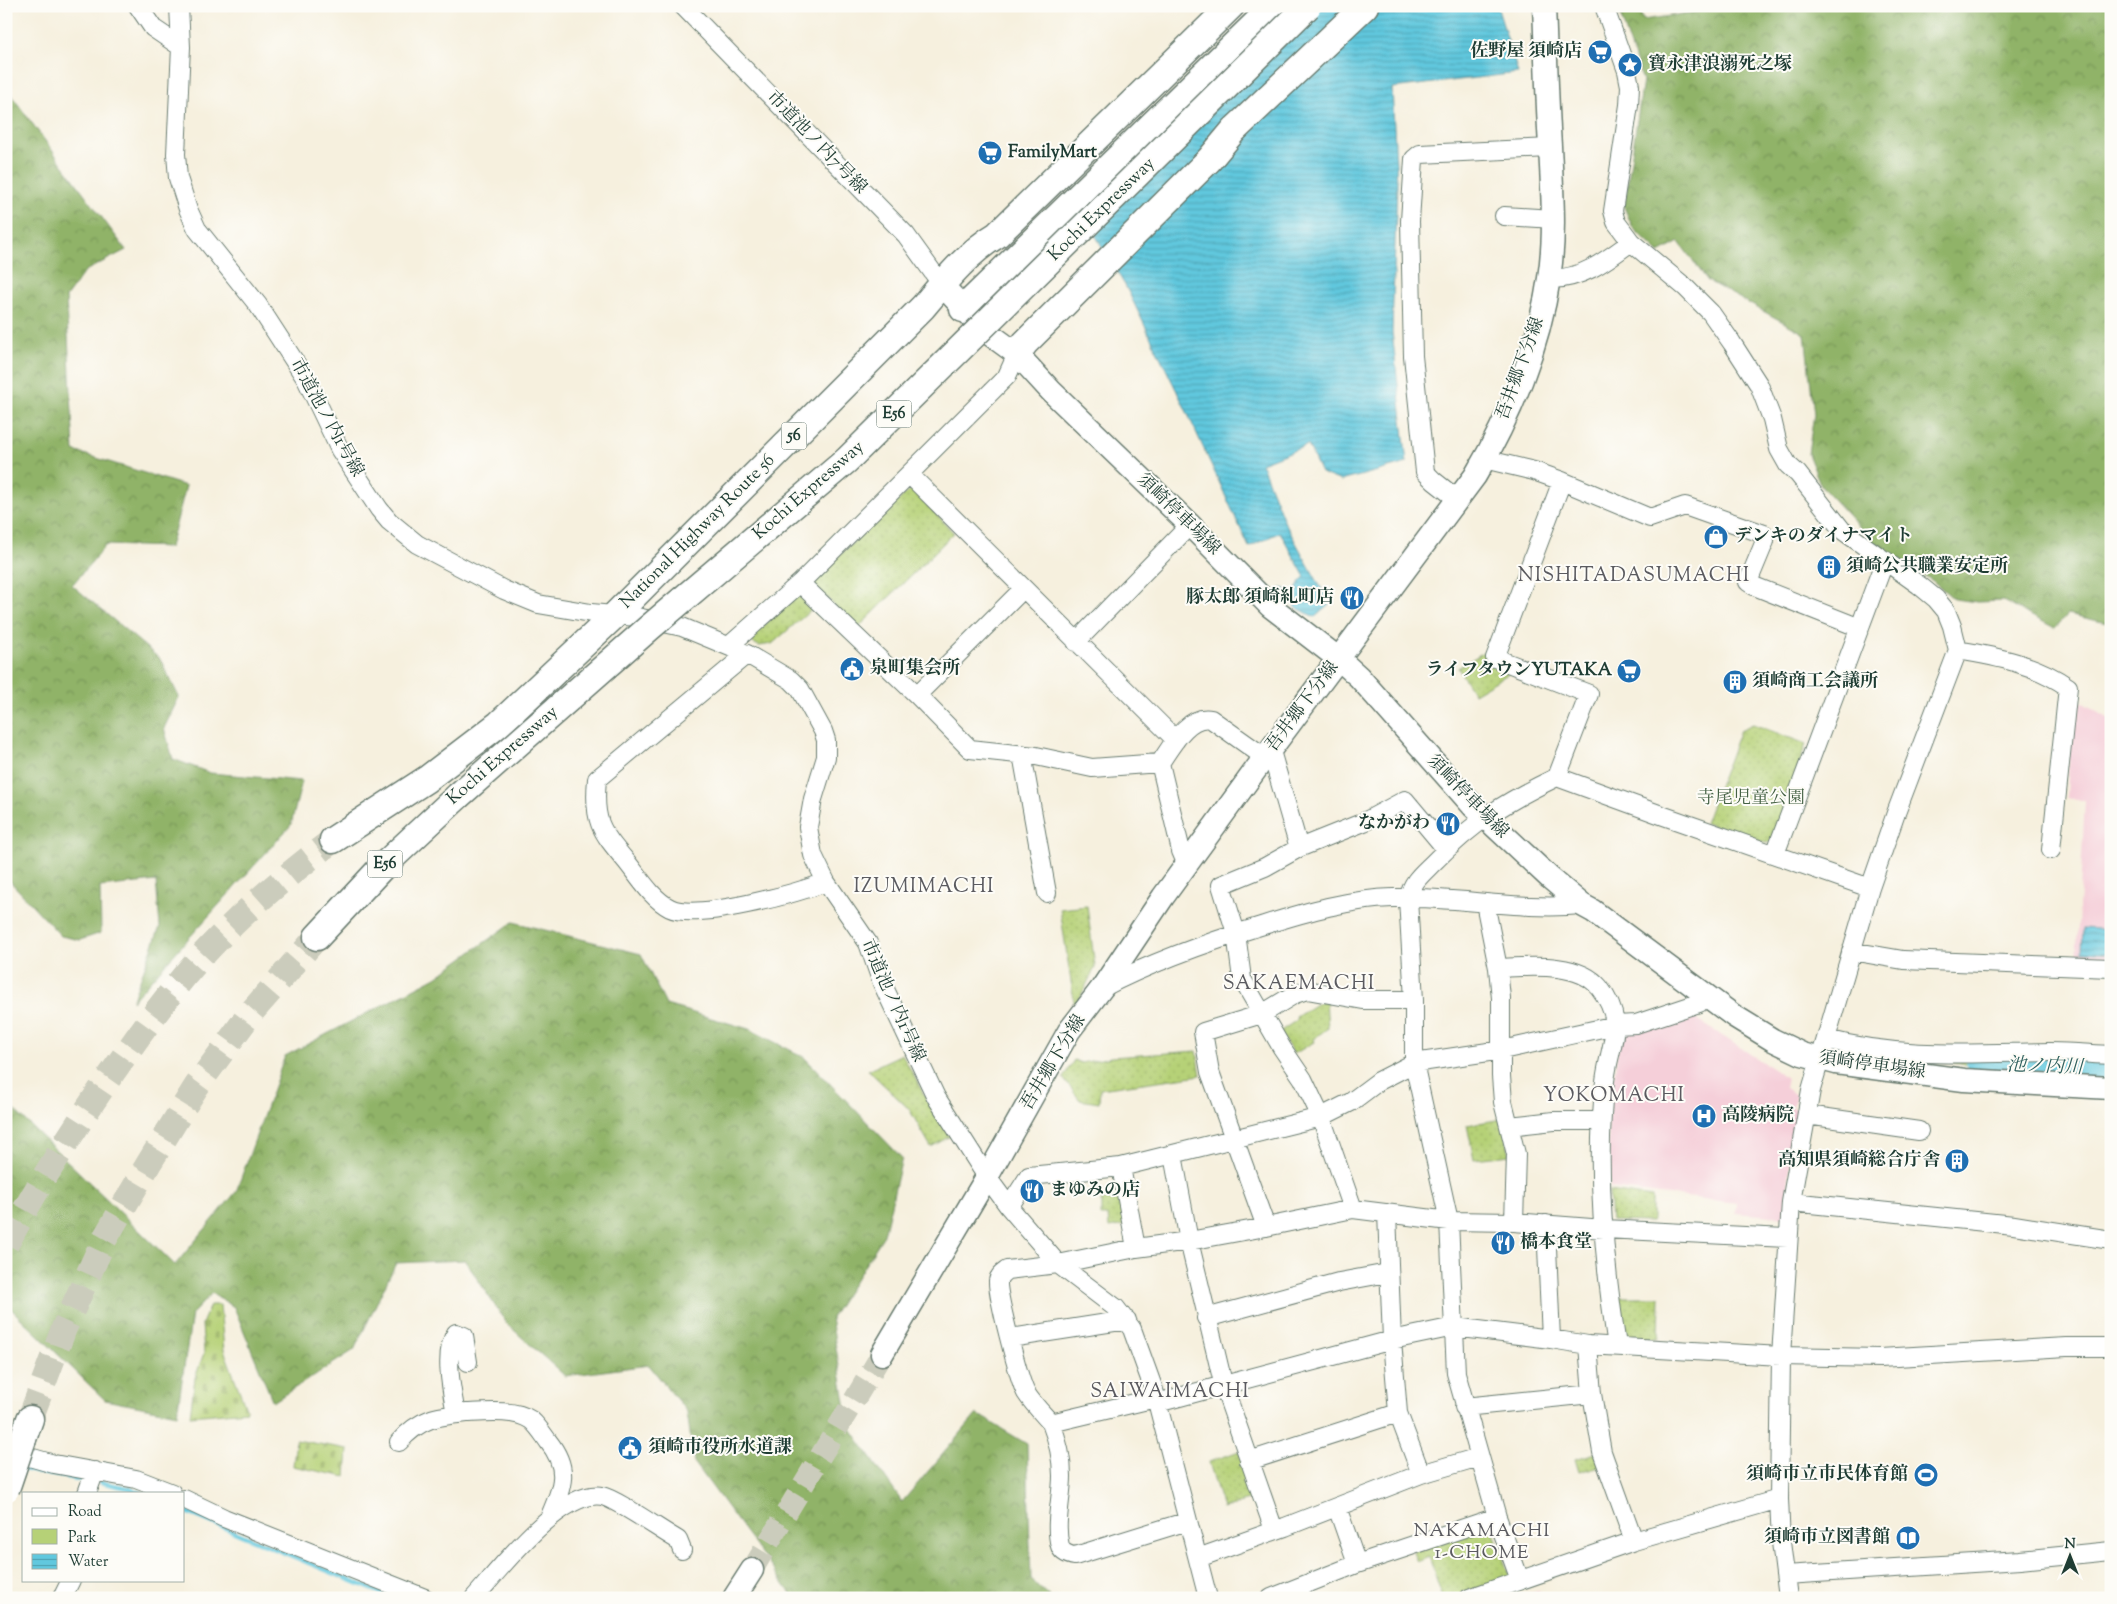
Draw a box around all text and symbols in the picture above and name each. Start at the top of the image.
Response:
place label: 佐野屋 須崎店 [1470,39,1582,65]
supermarket icon: 佐野屋 須崎店 [1587,39,1613,65]
place icon: 寶永津浪溺死之塚 [1617,52,1643,78]
place label: 寶永津浪溺死之塚 [1648,52,1792,78]
street label: 市道池ノ内7号線 [760,85,872,201]
supermarket icon: FamilyMart [977,140,1003,166]
place label: FamilyMart [1008,140,1098,166]
street label: Kochi Expressway [1043,152,1161,268]
street label: 吾井郷下分線 [1490,314,1552,424]
street label: 市道池ノ内1号線 [283,354,369,482]
road number: E56 [876,400,912,428]
road number: 56 [782,422,806,450]
street label: Kochi Expressway [748,435,870,547]
street label: National Highway Route 56 [615,449,781,615]
street label: 須崎停車場線 [1130,468,1226,562]
shop icon: デンキのダイナマイト [1703,524,1729,550]
place label: デンキのダイナマイト [1734,524,1913,550]
building icon: 須崎公共職業安定所 [1816,554,1842,580]
place label: 須崎公共職業安定所 [1846,554,2008,580]
district label: NISHITADASUMACHI [1518,562,1750,591]
place label: 豚太郎 須崎糺町店 [1186,585,1334,611]
restaurant icon: 豚太郎 須崎糺町店 [1339,585,1365,611]
public building icon: 泉町集会所 [839,656,865,682]
place label: 泉町集会所 [870,656,960,682]
street label: 吾井郷下分線 [1260,656,1346,758]
place label: ライフタウンYUTAKA [1426,658,1612,684]
supermarket icon: ライフタウンYUTAKA [1616,658,1642,684]
building icon: 須崎商工会議所 [1722,669,1748,695]
place label: 須崎商工会議所 [1752,669,1878,695]
street label: Kochi Expressway [442,700,564,812]
street label: 須崎停車場線 [1420,749,1514,845]
park label: 寺尾児童公園 [1697,786,1805,812]
place label: なかがわ [1358,811,1430,837]
restaurant icon: なかがわ [1435,811,1461,837]
road number: E56 [368,851,402,878]
district label: IZUMIMACHI [853,873,995,902]
street label: 市道池ノ内1号線 [853,935,931,1067]
district label: SAKAEMACHI [1223,970,1375,999]
street label: 吾井郷下分線 [1015,1010,1093,1116]
street label: 須崎停車場線 [1817,1046,1927,1086]
water label: 池ノ内川 [2007,1052,2085,1082]
district label: YOKOMACHI [1543,1082,1685,1111]
hospital icon: 高陵病院 [1691,1103,1717,1129]
place label: 高陵病院 [1722,1103,1794,1129]
place label: 高知県須崎総合庁舎 [1778,1148,1940,1174]
building icon: 高知県須崎総合庁舎 [1944,1148,1970,1174]
restaurant icon: まゆみの店 [1019,1178,1045,1204]
place label: まゆみの店 [1050,1178,1140,1204]
restaurant icon: 橋本食堂 [1490,1230,1516,1256]
place label: 橋本食堂 [1520,1230,1592,1256]
district label: SAIWAIMACHI [1090,1378,1250,1407]
public building icon: 須崎市役所水道課 [617,1435,643,1461]
place label: 須崎市役所水道課 [648,1435,792,1461]
place label: 須崎市立市民体育館 [1746,1462,1908,1488]
sports icon: 須崎市立市民体育館 [1913,1462,1939,1488]
legend [22,1492,185,1582]
text: Road [68,1502,102,1523]
district label: NAKAMACHI 1-CHOME [1413,1518,1551,1567]
place label: 須崎市立図書館 [1764,1525,1890,1551]
library icon: 須崎市立図書館 [1895,1525,1921,1551]
text: Park [68,1528,97,1549]
north arrow [2044,1532,2094,1582]
text: N [2064,1535,2076,1555]
text: Water [68,1552,109,1573]

